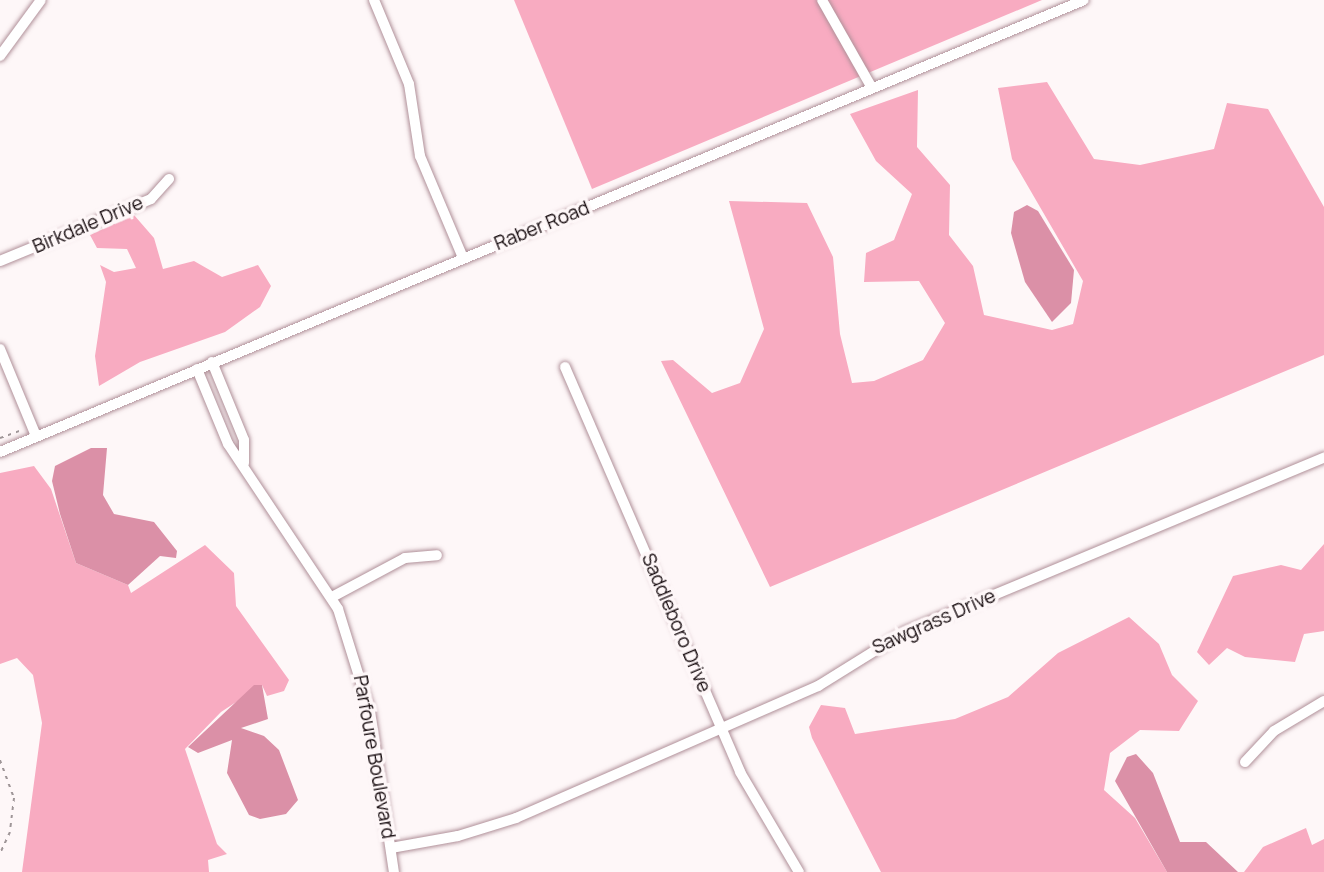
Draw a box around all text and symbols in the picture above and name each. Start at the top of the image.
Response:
street label: Birkdale Drive [29,192,147,258]
street label: Raber Road [491,197,593,255]
street label: Saddleboro Drive [636,550,716,696]
street label: Sawgrass Drive [869,585,999,659]
street label: Parfoure Boulevard [348,673,400,841]

